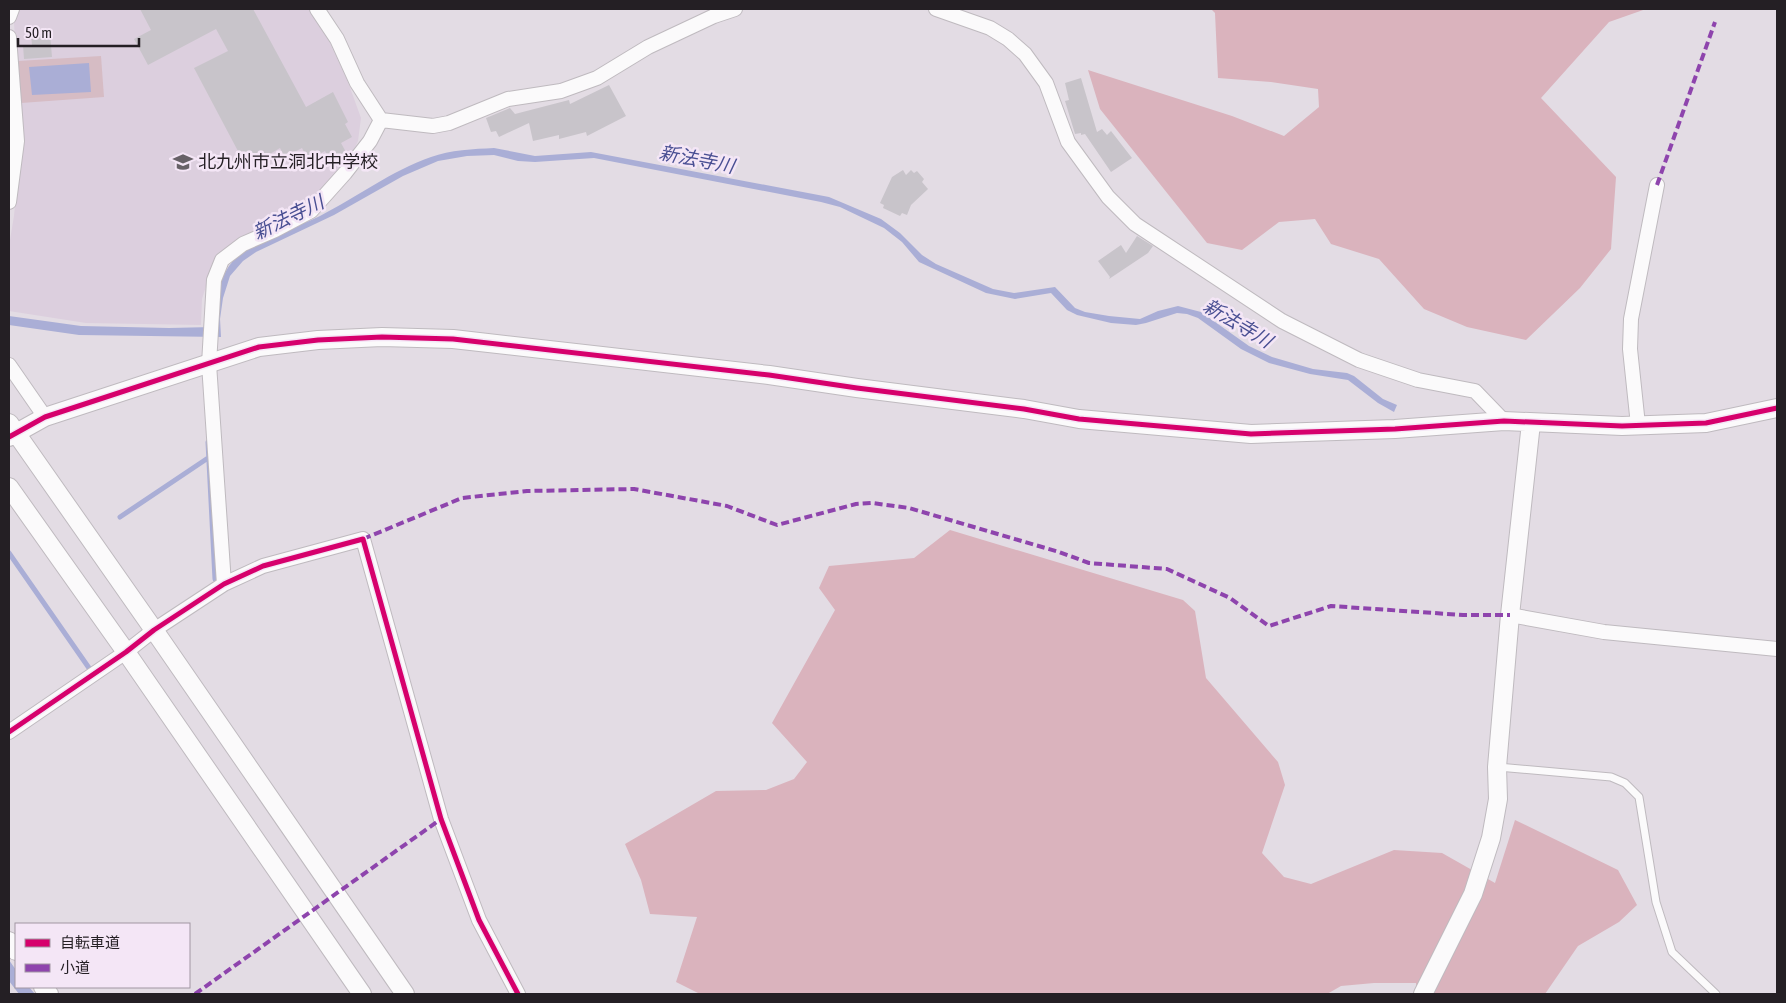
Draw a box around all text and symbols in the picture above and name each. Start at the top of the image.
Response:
scale bar [18,15,139,47]
text: 50 m [25,24,52,41]
water label: 新法寺川 [658,141,738,177]
school or university icon: 北九州市立洞北中学校 [172,151,194,173]
place label: 北九州市立洞北中学校 [198,151,378,172]
water label: 新法寺川 [249,190,329,244]
water label: 新法寺川 [1200,294,1278,353]
legend [15,923,190,988]
text: 自転車道 [60,934,120,951]
text: 小道 [60,959,90,976]

